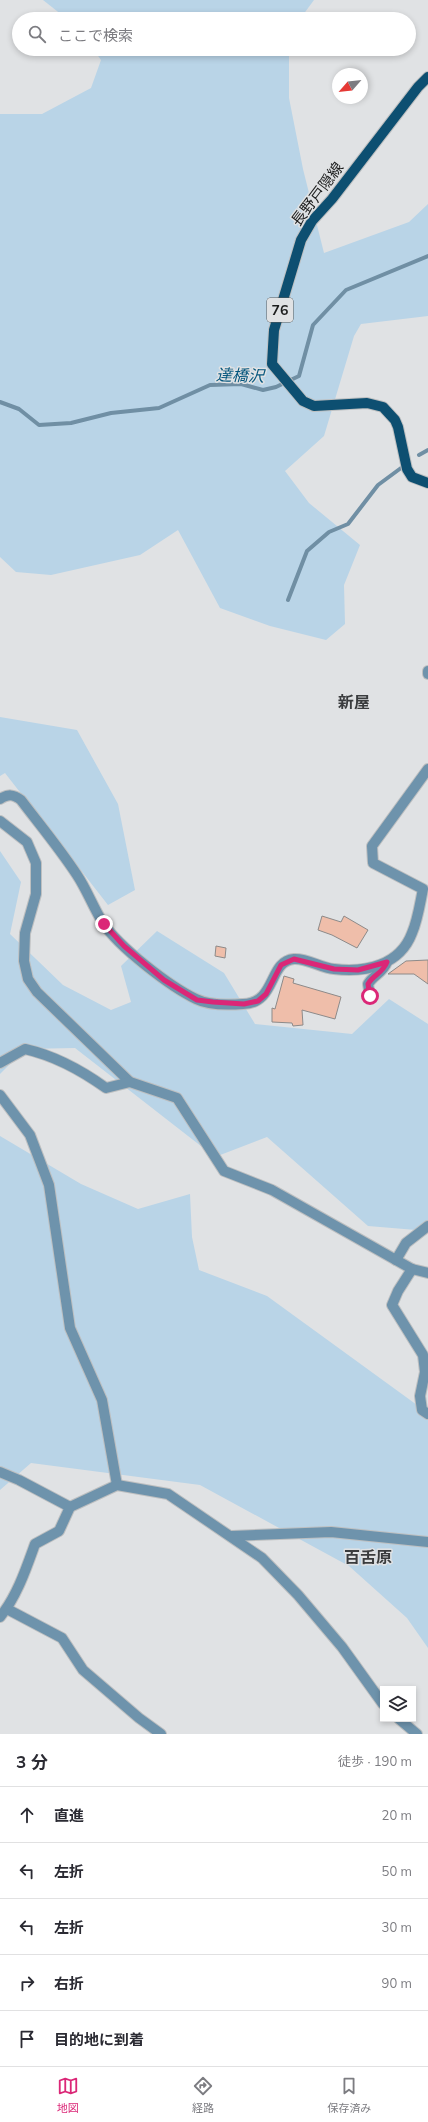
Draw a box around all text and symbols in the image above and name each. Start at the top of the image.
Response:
search box [12,12,416,56]
icon: search [26,23,48,45]
text: ここで検索 [58,26,133,45]
north arrow [332,68,368,104]
street label: 長野戸隠線 [287,158,347,230]
road number: 76 [267,298,293,322]
water label: 達橋沢 [216,364,266,386]
district label: 新屋 [338,692,370,712]
route end [95,915,113,933]
route start [361,987,379,1005]
district label: 百舌原 [344,1547,392,1567]
map controls [380,1686,416,1722]
button: layers [380,1686,416,1722]
text: 3 分 [16,1751,48,1772]
text: 徒歩 · 190 m [338,1753,412,1769]
icon: ahead [16,1804,38,1826]
text: 直進 [54,1806,84,1825]
text: 20 m [382,1807,412,1823]
icon: left [16,1860,38,1882]
text: 左折 [54,1862,84,1881]
text: 50 m [382,1863,412,1879]
icon: left [16,1916,38,1938]
text: 左折 [54,1918,84,1937]
text: 30 m [382,1919,412,1935]
icon: right [16,1972,38,1994]
text: 右折 [54,1974,84,1993]
text: 90 m [382,1975,412,1991]
icon: arrive [16,2028,38,2050]
text: 目的地に到着 [54,2030,144,2049]
tab: 地図 [57,2075,79,2115]
tab: 経路 [192,2075,214,2115]
tab: 保存済み [327,2075,371,2115]

